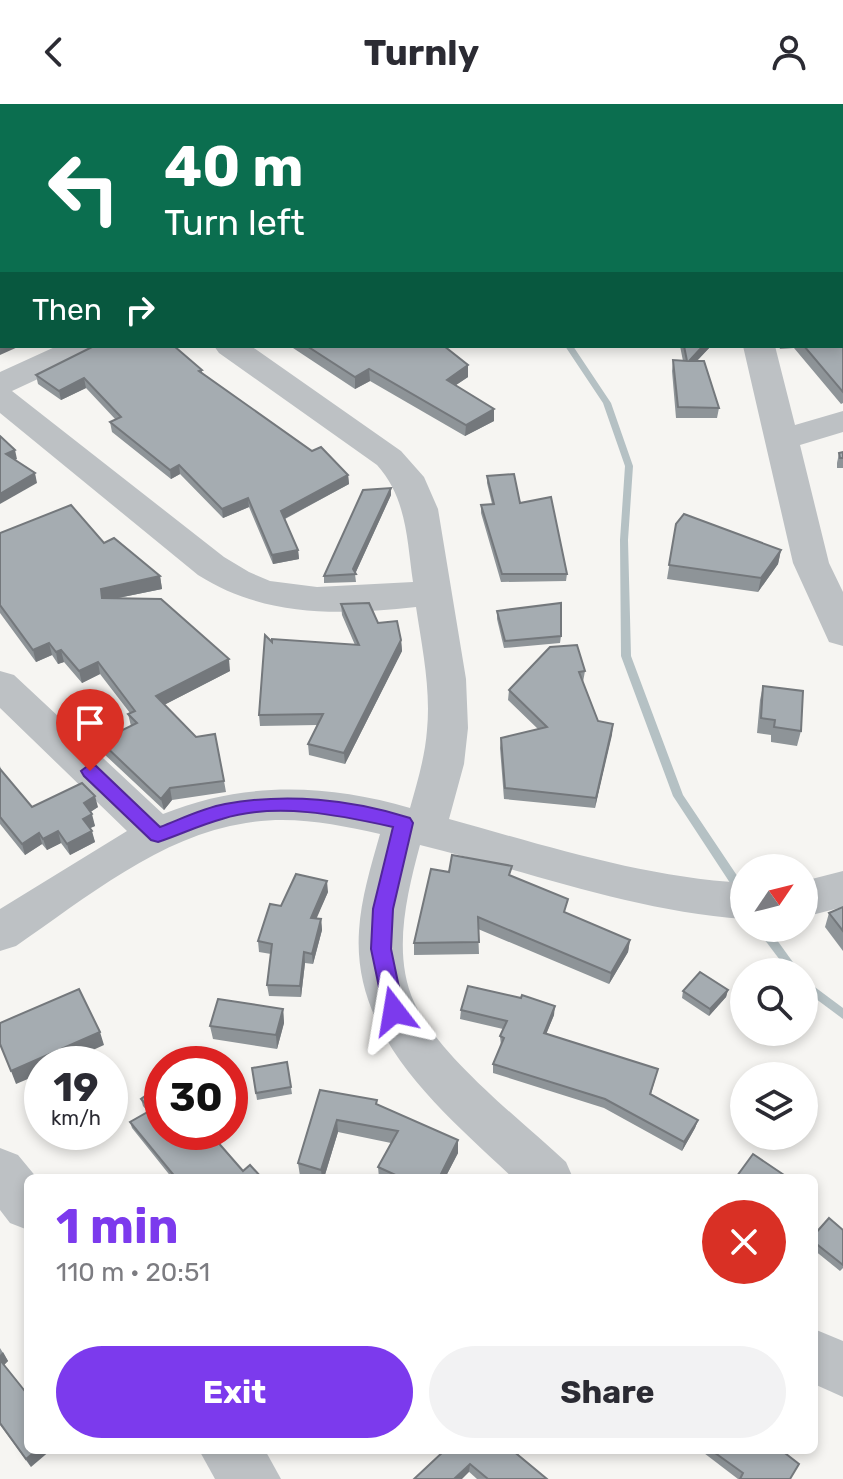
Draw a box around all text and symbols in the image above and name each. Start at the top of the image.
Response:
icon: back [32,30,76,74]
icon: person [767,30,811,74]
text: Turnly [364,31,479,74]
text: 40 m [164,134,304,200]
icon: left [32,136,136,240]
text: Turn left [164,201,305,244]
icon: right [118,288,162,332]
text: Then [32,292,102,328]
pin [56,689,124,771]
icon: arrive [68,701,112,745]
north arrow [730,854,818,942]
map controls [730,854,818,1150]
button: search [730,958,818,1046]
position arrow [352,969,436,1053]
speed limit sign: 30 [144,1046,248,1150]
button: layers [730,1062,818,1150]
text: 19 [53,1064,99,1111]
text: km/h [51,1106,101,1130]
text: 1 min [56,1198,179,1255]
button: close [702,1200,786,1284]
text: 110 m · 20:51 [56,1257,210,1288]
button: Exit [56,1346,413,1438]
button: Share [429,1346,786,1438]

